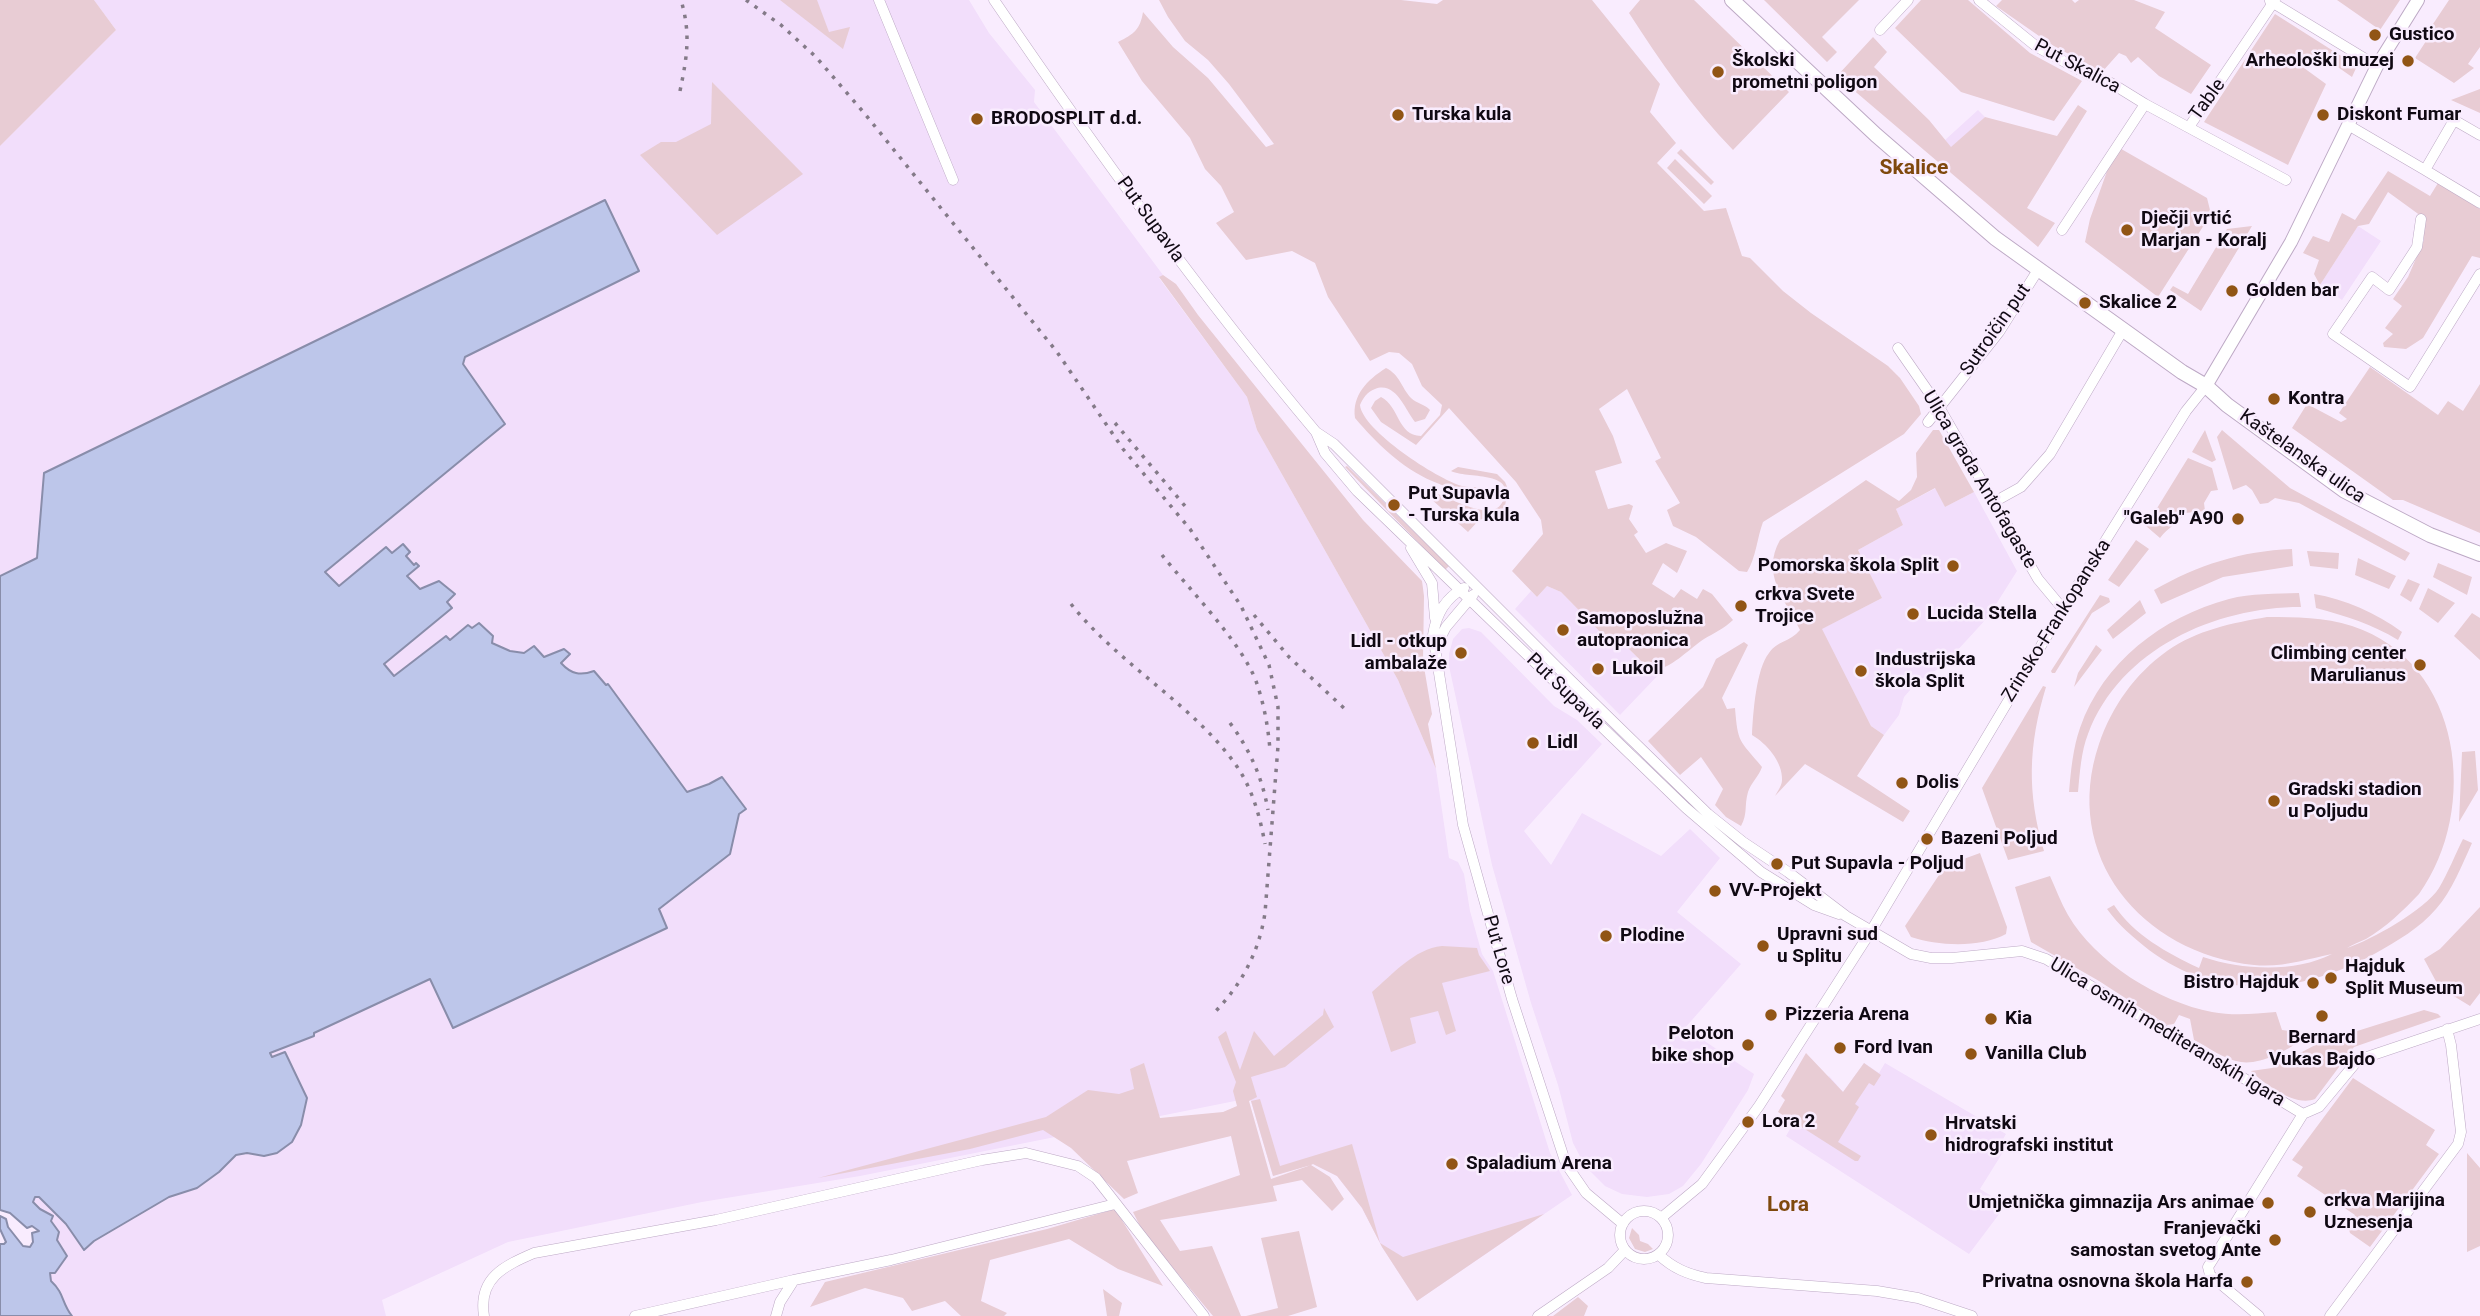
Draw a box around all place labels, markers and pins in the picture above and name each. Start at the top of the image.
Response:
place label: Gustico [2389,24,2454,46]
marker: Gustico [2367,27,2383,43]
place label: Školski prometni poligon [1732,50,1877,94]
place label: Arheološki muzej [2245,50,2394,72]
marker: Arheološki muzej [2400,53,2416,69]
marker: Školski prometni poligon [1710,64,1726,80]
place label: Turska kula [1412,104,1511,126]
place label: Diskont Fumar [2337,104,2461,126]
marker: Turska kula [1390,107,1406,123]
marker: Diskont Fumar [2315,107,2331,123]
place label: BRODOSPLIT d.d. [991,108,1142,130]
marker: BRODOSPLIT d.d. [969,111,985,127]
place label: Dječji vrtić Marjan - Koralj [2141,208,2267,252]
marker: Dječji vrtić Marjan - Koralj [2119,222,2135,238]
place label: Golden bar [2246,280,2339,302]
marker: Golden bar [2224,283,2240,299]
place label: Skalice 2 [2099,292,2177,314]
marker: Skalice 2 [2077,295,2093,311]
place label: Kontra [2288,388,2344,410]
marker: Kontra [2266,391,2282,407]
place label: Put Supavla - Turska kula [1408,483,1520,527]
marker: Put Supavla - Turska kula [1386,497,1402,513]
place label: "Galeb" A90 [2124,508,2224,530]
marker: "Galeb" A90 [2230,511,2246,527]
place label: Pomorska škola Split [1758,555,1939,577]
marker: Pomorska škola Split [1945,558,1961,574]
place label: crkva Svete Trojice [1755,584,1855,628]
marker: crkva Svete Trojice [1733,598,1749,614]
place label: Lucida Stella [1927,603,2037,625]
marker: Lucida Stella [1905,606,1921,622]
place label: Samoposlužna autopraonica [1577,608,1703,652]
marker: Samoposlužna autopraonica [1555,622,1571,638]
place label: Lidl - otkup ambalaže [1350,631,1447,675]
place label: Climbing center Marulianus [2271,643,2406,687]
marker: Lidl - otkup ambalaže [1453,645,1469,661]
place label: Industrijska škola Split [1875,649,1976,693]
marker: Climbing center Marulianus [2412,657,2428,673]
place label: Lukoil [1612,658,1664,680]
marker: Lukoil [1590,661,1606,677]
marker: Industrijska škola Split [1853,663,1869,679]
place label: Lidl [1547,732,1578,754]
marker: Lidl [1525,735,1541,751]
place label: Dolis [1916,772,1959,794]
marker: Dolis [1894,775,1910,791]
place label: Gradski stadion u Poljudu [2288,779,2422,823]
marker: Gradski stadion u Poljudu [2266,793,2282,809]
place label: Bazeni Poljud [1941,828,2058,850]
marker: Bazeni Poljud [1919,831,1935,847]
place label: Put Supavla - Poljud [1791,853,1964,875]
marker: Put Supavla - Poljud [1769,856,1785,872]
place label: VV-Projekt [1729,880,1822,902]
marker: VV-Projekt [1707,883,1723,899]
place label: Upravni sud u Splitu [1777,924,1878,968]
place label: Plodine [1620,925,1685,947]
marker: Plodine [1598,928,1614,944]
marker: Upravni sud u Splitu [1755,938,1771,954]
place label: Hajduk Split Museum [2345,956,2463,1000]
marker: Hajduk Split Museum [2323,970,2339,986]
place label: Bistro Hajduk [2184,972,2299,994]
marker: Bistro Hajduk [2305,975,2321,991]
place label: Pizzeria Arena [1785,1004,1909,1026]
marker: Pizzeria Arena [1763,1007,1779,1023]
place label: Kia [2005,1008,2032,1030]
marker: Bernard Vukas Bajdo [2314,1008,2330,1024]
marker: Kia [1983,1011,1999,1027]
place label: Peloton bike shop [1652,1023,1734,1067]
place label: Bernard Vukas Bajdo [2269,1027,2375,1071]
marker: Peloton bike shop [1740,1037,1756,1053]
place label: Ford Ivan [1854,1037,1933,1059]
marker: Ford Ivan [1832,1040,1848,1056]
place label: Vanilla Club [1985,1043,2087,1065]
marker: Vanilla Club [1963,1046,1979,1062]
place label: Lora 2 [1762,1111,1815,1133]
place label: Hrvatski hidrografski institut [1945,1113,2113,1157]
marker: Lora 2 [1740,1114,1756,1130]
marker: Hrvatski hidrografski institut [1923,1127,1939,1143]
place label: Spaladium Arena [1466,1153,1612,1175]
marker: Spaladium Arena [1444,1156,1460,1172]
place label: crkva Marijina Uznesenja [2324,1190,2445,1234]
place label: Umjetnička gimnazija Ars animae [1968,1192,2254,1214]
marker: Umjetnička gimnazija Ars animae [2260,1195,2276,1211]
marker: crkva Marijina Uznesenja [2302,1204,2318,1220]
place label: Franjevački samostan svetog Ante [2070,1218,2261,1262]
marker: Franjevački samostan svetog Ante [2267,1232,2283,1248]
place label: Privatna osnovna škola Harfa [1982,1271,2233,1293]
marker: Privatna osnovna škola Harfa [2239,1274,2255,1290]

